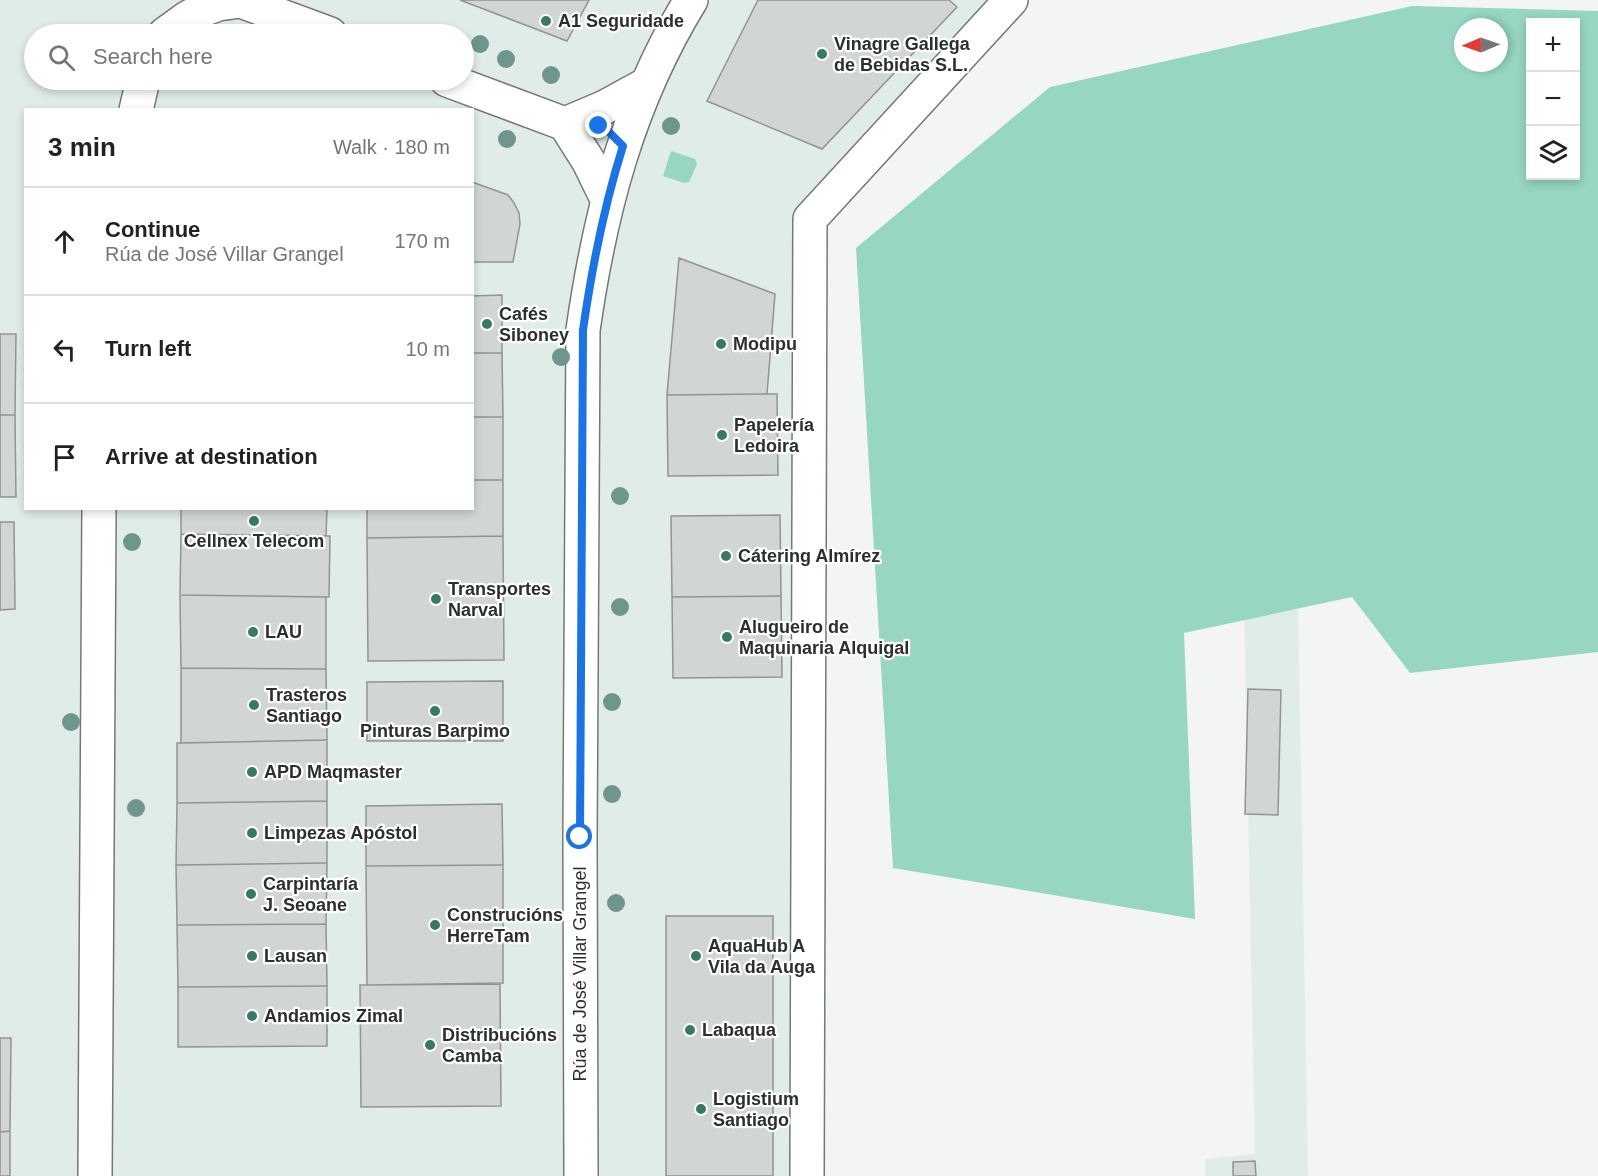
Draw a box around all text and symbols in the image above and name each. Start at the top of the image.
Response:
place label: A1 Seguridade [558,11,684,31]
marker: A1 Seguridade [539,14,553,28]
north arrow [1454,18,1508,72]
map controls [1526,18,1580,180]
button: + [1526,18,1580,72]
search box [24,24,474,90]
place label: Vinagre Gallega de Bebidas S.L. [834,34,971,75]
icon: search [45,41,78,74]
text: Search here [93,44,213,69]
marker: Vinagre Gallega de Bebidas S.L. [815,47,829,61]
button: − [1526,72,1580,126]
route end [585,112,611,138]
button: layers [1526,126,1580,180]
text: 3 min [48,132,116,162]
text: Walk · 180 m [333,136,450,158]
text: Continue [105,217,200,242]
icon: ahead [48,225,81,258]
text: 170 m [394,230,450,252]
text: Rúa de José Villar Grangel [105,243,344,265]
place label: Cafés Siboney [499,304,569,345]
marker: Cafés Siboney [480,317,494,331]
icon: left [48,333,81,366]
place label: Modipu [733,334,797,354]
text: Turn left [105,336,191,361]
marker: Modipu [714,337,728,351]
text: 10 m [406,338,450,360]
place label: Papelería Ledoira [734,415,815,456]
marker: Papelería Ledoira [715,428,729,442]
icon: arrive [48,441,81,474]
text: Arrive at destination [105,444,318,469]
marker: Cellnex Telecom [247,514,261,528]
place label: Cellnex Telecom [184,531,324,551]
place label: Cátering Almírez [738,546,880,566]
marker: Cátering Almírez [719,549,733,563]
place label: Transportes Narval [448,579,551,620]
marker: Transportes Narval [429,592,443,606]
place label: Alugueiro de Maquinaria Alquigal [739,617,909,658]
place label: LAU [265,622,302,642]
marker: LAU [246,625,260,639]
marker: Alugueiro de Maquinaria Alquigal [720,630,734,644]
place label: Trasteros Santiago [266,685,347,726]
marker: Trasteros Santiago [247,698,261,712]
marker: Pinturas Barpimo [428,704,442,718]
place label: Pinturas Barpimo [360,721,510,741]
place label: APD Maqmaster [264,762,402,782]
marker: APD Maqmaster [245,765,259,779]
place label: Limpezas Apóstol [264,823,417,843]
route start [566,823,592,849]
marker: Limpezas Apóstol [245,826,259,840]
street label: Rúa de José Villar Grangel [570,867,590,1081]
place label: Carpintaría J. Seoane [263,874,359,915]
marker: Carpintaría J. Seoane [244,887,258,901]
place label: Construcións HerreTam [447,905,563,946]
marker: Construcións HerreTam [428,918,442,932]
place label: AquaHub A Vila da Auga [708,936,816,977]
place label: Lausan [264,946,327,966]
marker: Lausan [245,949,259,963]
marker: AquaHub A Vila da Auga [689,949,703,963]
place label: Andamios Zimal [264,1006,403,1026]
marker: Andamios Zimal [245,1009,259,1023]
place label: Labaqua [702,1020,777,1040]
marker: Labaqua [683,1023,697,1037]
place label: Distribucións Camba [442,1025,557,1066]
marker: Distribucións Camba [423,1038,437,1052]
place label: Logistium Santiago [713,1089,799,1130]
marker: Logistium Santiago [694,1102,708,1116]

